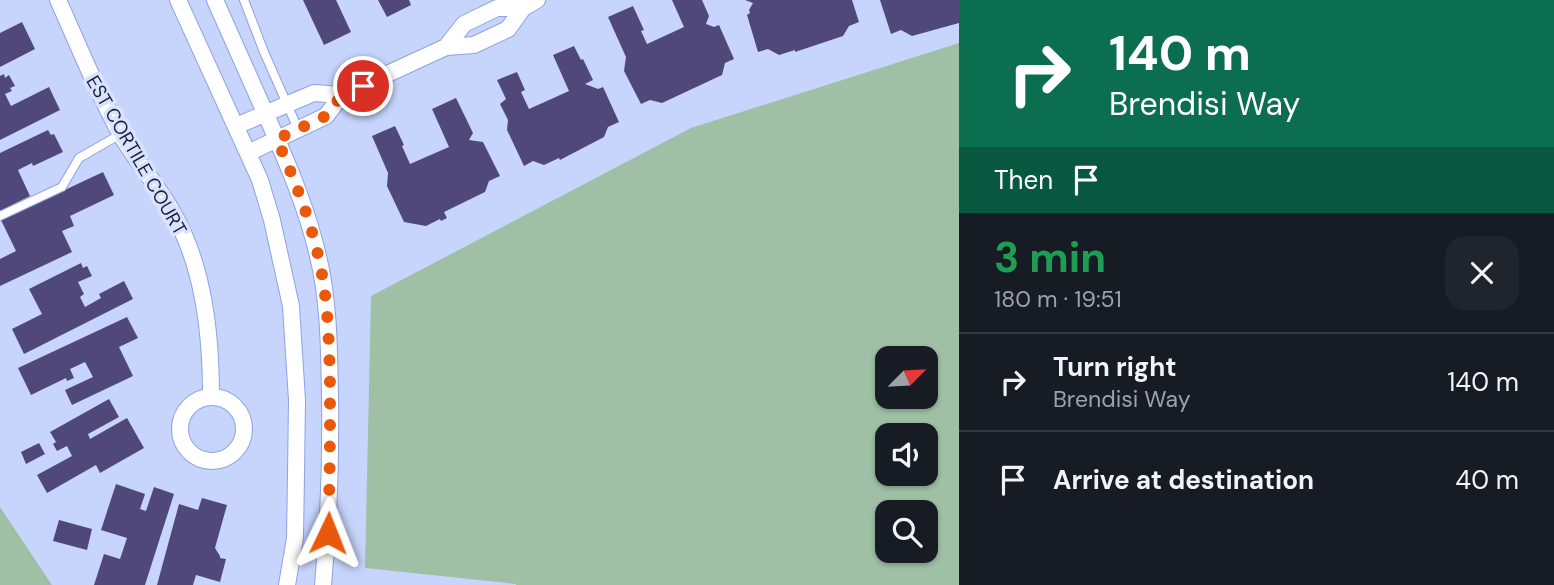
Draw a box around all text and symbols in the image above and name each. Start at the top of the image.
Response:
text: 140 m [1109,21,1251,85]
icon: right [994,28,1085,119]
pin [333,56,393,116]
icon: arrive [344,67,382,105]
street label: EST CORTILE COURT [81,71,193,240]
text: Brendisi Way [1109,83,1300,125]
icon: arrive [1067,161,1105,199]
text: Then [994,163,1053,197]
text: 3 min [994,230,1106,285]
button: close [1445,236,1519,310]
text: 180 m · 19:51 [994,284,1122,314]
north arrow [875,346,938,410]
map controls [875,346,938,563]
text: Turn right [1053,350,1177,384]
icon: right [994,363,1032,401]
text: 140 m [1447,365,1519,399]
text: Brendisi Way [1053,384,1190,414]
button: sound [875,423,938,486]
icon: arrive [994,461,1032,499]
text: Arrive at destination [1053,463,1314,497]
text: 40 m [1455,463,1519,497]
position arrow [291,496,365,570]
button: search [875,500,938,563]

